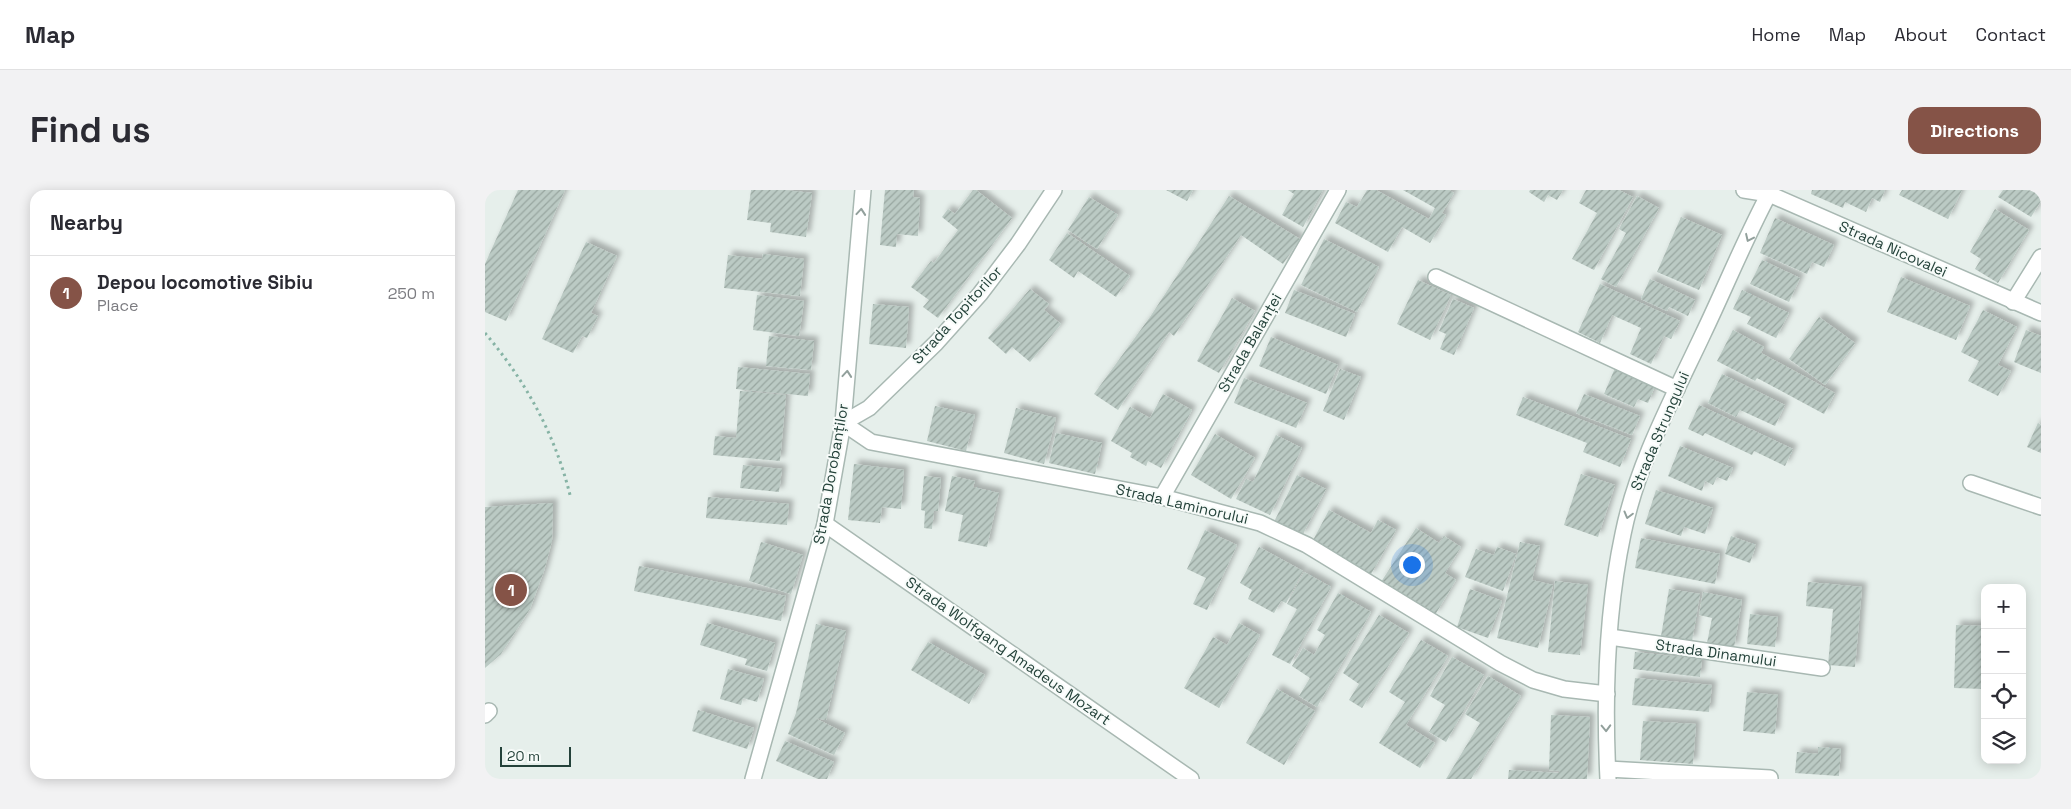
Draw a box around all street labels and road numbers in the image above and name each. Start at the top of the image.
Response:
street label: Strada Nicovalei [1836,216,1950,281]
street label: Strada Topitorilor [908,261,1006,368]
street label: Strada Balanței [1214,290,1286,396]
street label: Strada Strungului [1626,368,1693,493]
street label: Strada Dorobanților [809,402,852,546]
street label: Strada Laminorului [1114,479,1250,528]
street label: Strada Wolfgang Amadeus Mozart [902,572,1115,729]
street label: Strada Dinamului [1654,635,1778,670]

